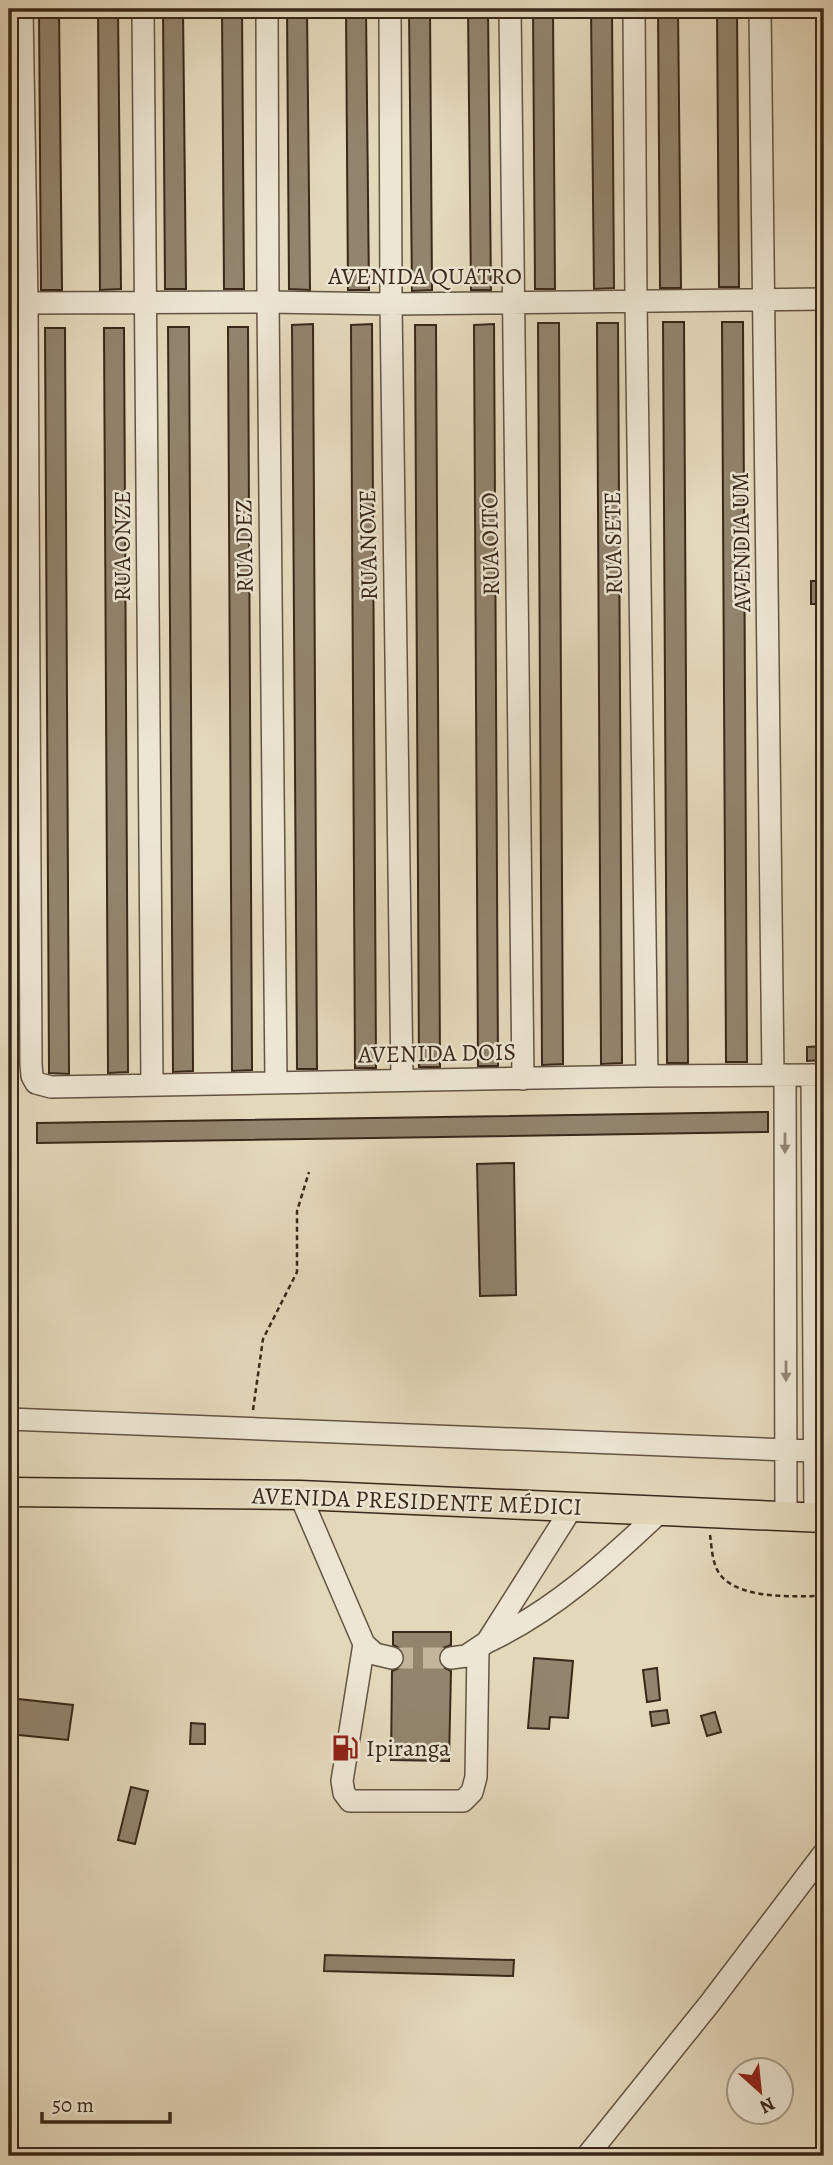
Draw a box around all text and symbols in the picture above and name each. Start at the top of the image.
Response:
street label: AVENIDA QUATRO [327,260,522,292]
street label: AVENDIA UM [724,472,758,613]
street label: RUA NOVE [351,489,385,601]
street label: RUA ONZE [106,491,138,601]
street label: RUA SETE [596,491,630,595]
street label: RUA OITO [473,492,507,596]
street label: RUA DEZ [227,499,261,593]
street label: AVENIDA DOIS [357,1036,516,1070]
one-way arrow [779,1133,791,1155]
one-way arrow [780,1360,792,1382]
street label: AVENIDA PRESIDENTE MÉDICI [250,1479,583,1523]
place label: Ipiranga [366,1732,451,1764]
fuel station icon: Ipiranga [330,1733,360,1763]
north arrow [724,2056,794,2126]
scale bar [42,2081,170,2125]
text: 50 m [52,2091,94,2119]
text: N [755,2091,779,2120]

